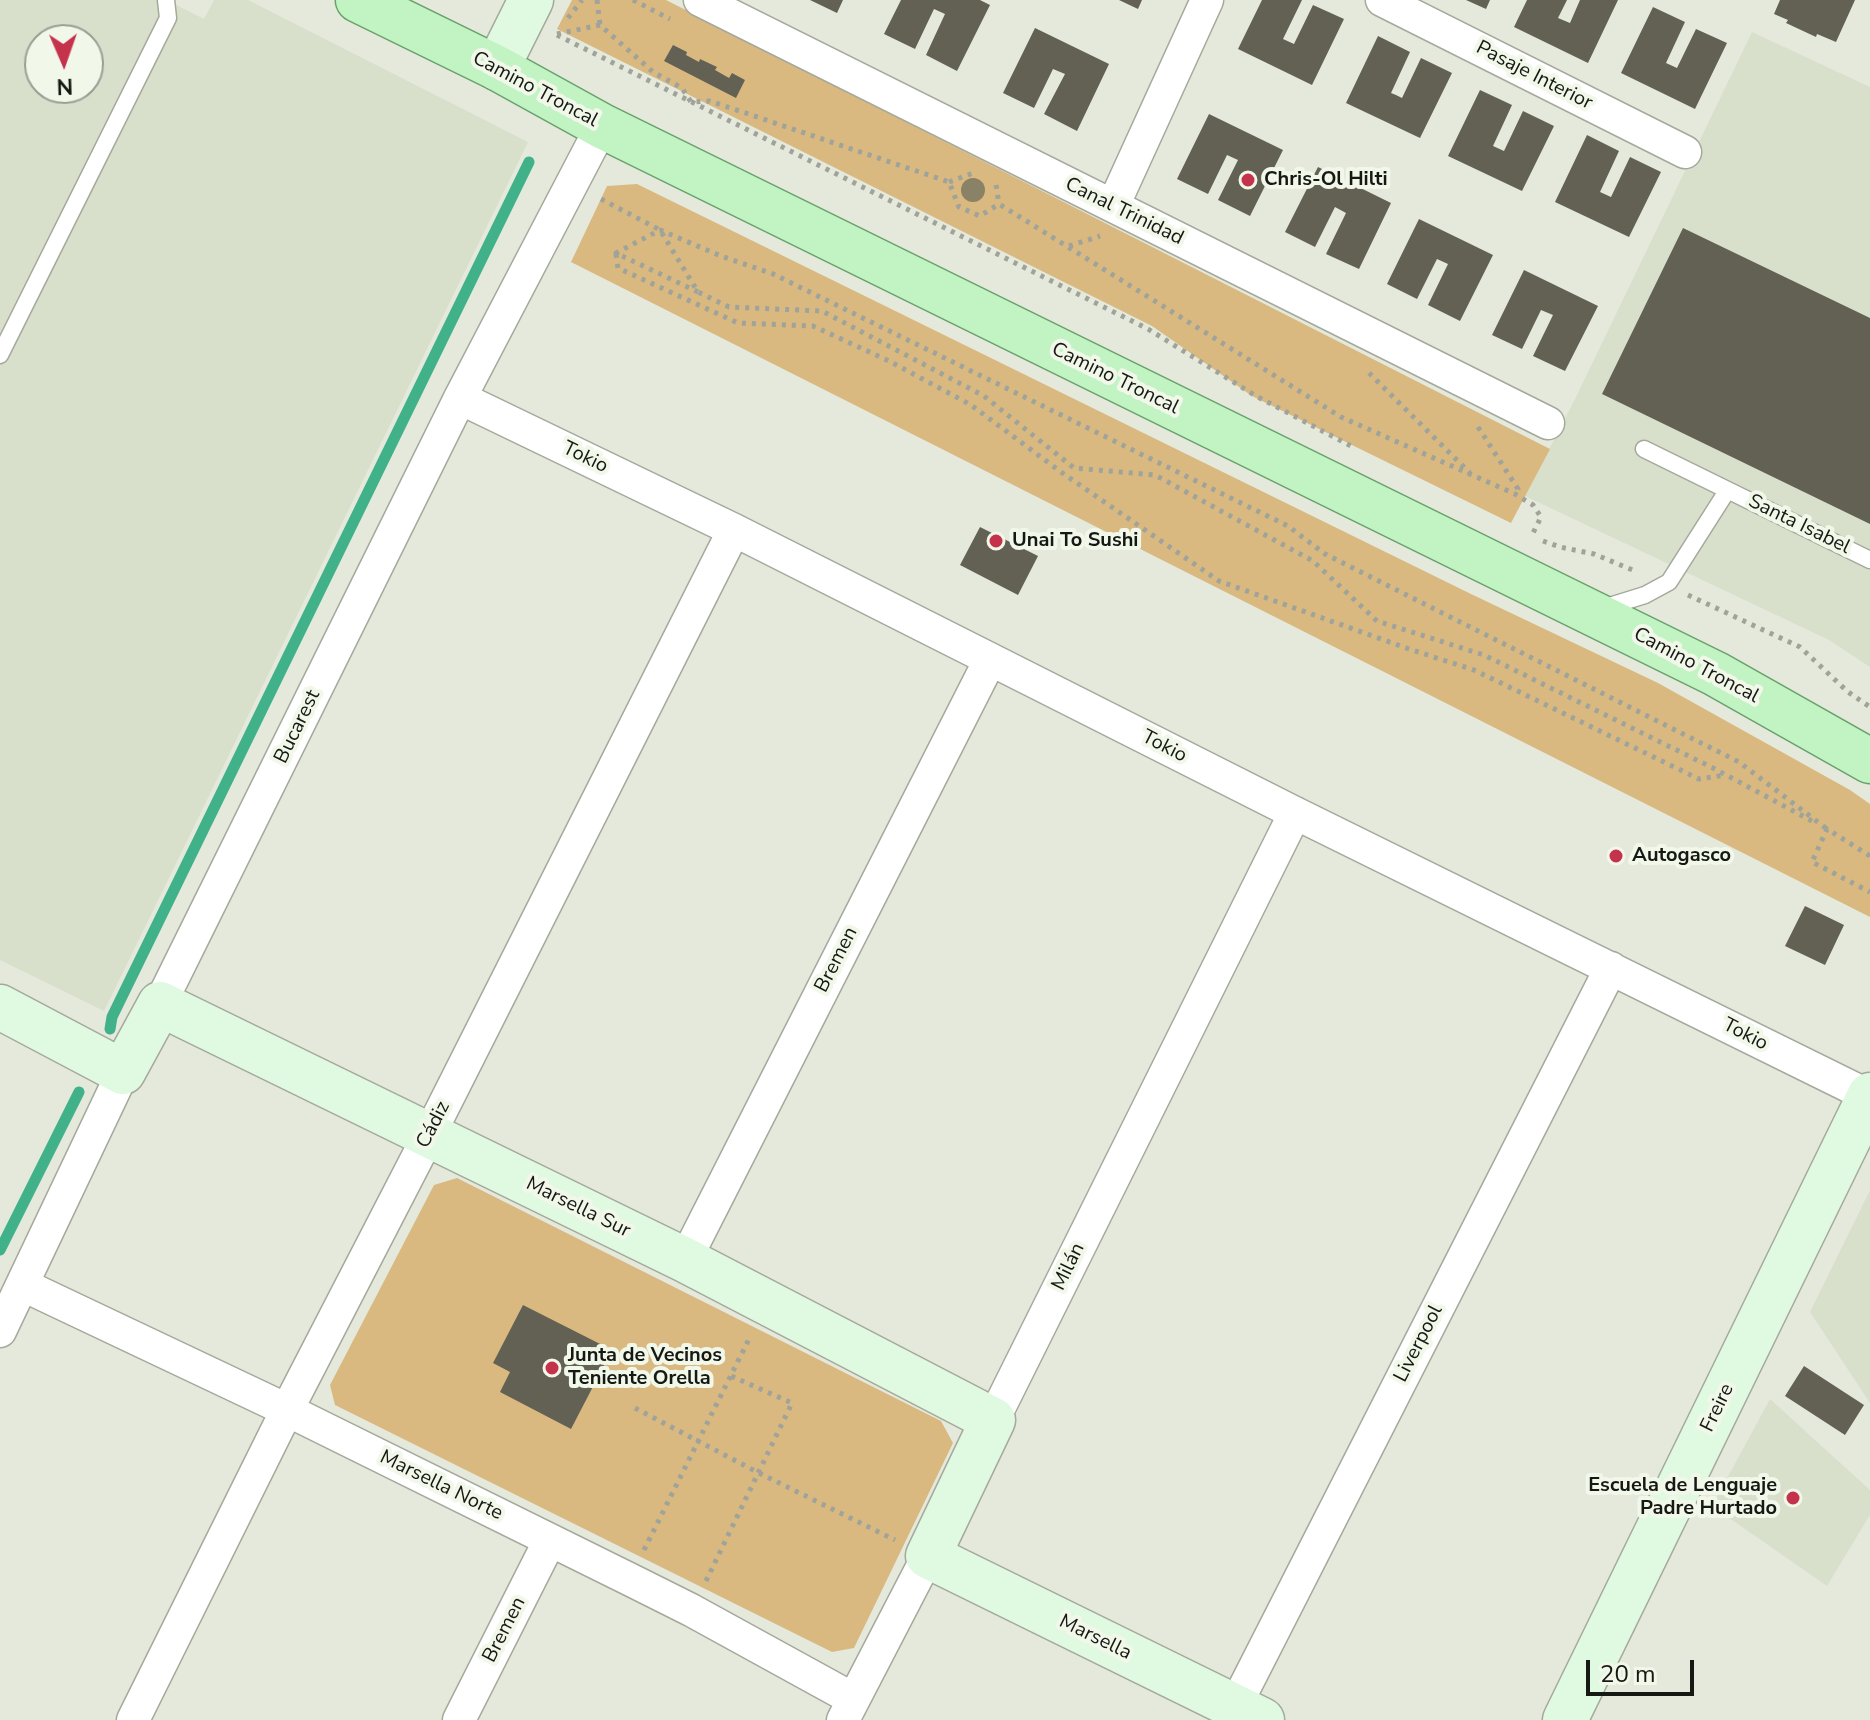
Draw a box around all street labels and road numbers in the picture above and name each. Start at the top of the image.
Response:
street label: Pasaje Interior [1472,36,1596,116]
street label: Camino Troncal [468,47,602,133]
street label: Canal Trinidad [1061,173,1187,251]
street label: Camino Troncal [1047,338,1183,420]
street label: Tokio [558,437,612,479]
street label: Santa Isabel [1744,490,1854,560]
street label: Camino Troncal [1629,623,1763,709]
street label: Bucarest [270,686,326,768]
street label: Tokio [1137,726,1191,768]
street label: Bremen [810,923,864,997]
street label: Tokio [1718,1014,1772,1056]
street label: Cádiz [412,1098,456,1152]
street label: Marsella Sur [522,1172,634,1244]
street label: Milán [1047,1239,1091,1295]
street label: Liverpool [1389,1301,1449,1387]
street label: Freire [1696,1380,1740,1436]
street label: Marsella Norte [376,1446,506,1526]
street label: Bremen [478,1593,532,1667]
street label: Marsella [1055,1610,1135,1666]

